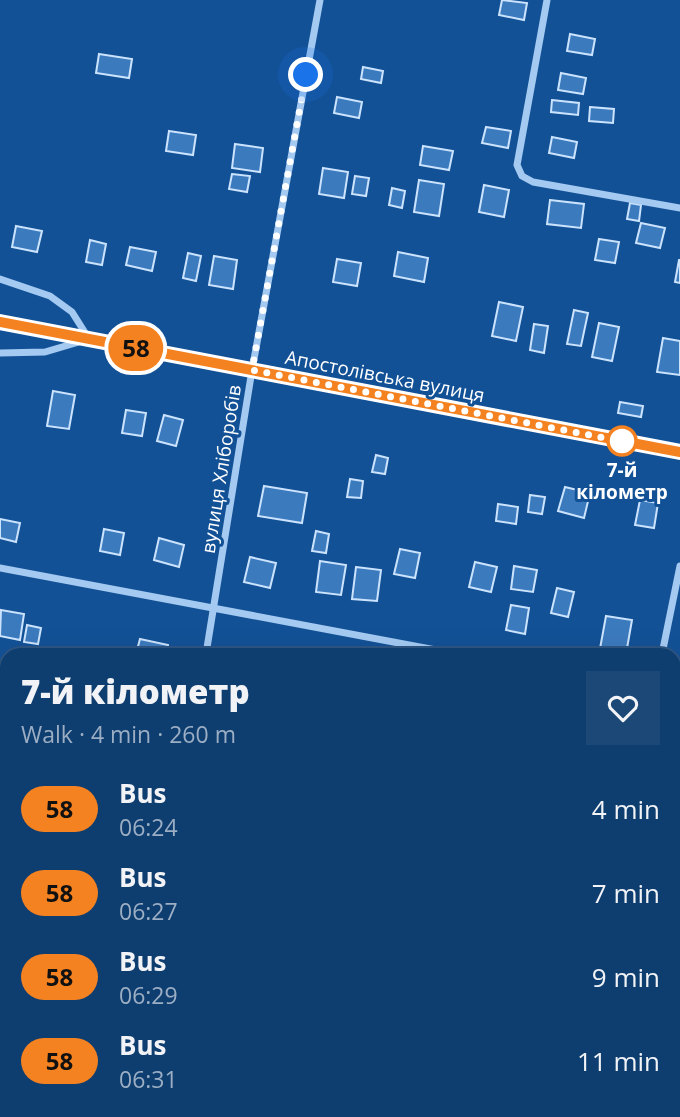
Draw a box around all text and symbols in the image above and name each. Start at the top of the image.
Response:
your location [288,57,323,92]
line badge: 58 [104,325,168,371]
text: 58 [122,331,150,364]
street label: Апостолівська вулиця [283,344,487,408]
street label: вулиця Хліборобів [195,383,247,555]
marker: 7-й кілометр [607,426,637,456]
place label: 7-й кілометр [576,457,668,505]
text: 7-й кілометр [21,669,250,714]
button: heart [586,671,660,745]
text: Walk · 4 min · 260 m [21,718,236,750]
text: Bus [119,775,166,811]
text: 4 min [592,791,660,827]
text: 58 [46,792,73,825]
text: 06:24 [119,811,178,843]
text: Bus [119,859,166,895]
text: 7 min [592,875,660,911]
text: 58 [46,876,73,909]
text: 06:27 [119,895,178,927]
text: Bus [119,943,166,979]
text: 9 min [592,959,660,995]
text: 58 [46,960,73,993]
text: 06:29 [119,979,178,1011]
text: Bus [119,1027,166,1063]
text: 11 min [577,1043,660,1079]
text: 58 [46,1044,73,1077]
text: 06:31 [119,1063,178,1095]

